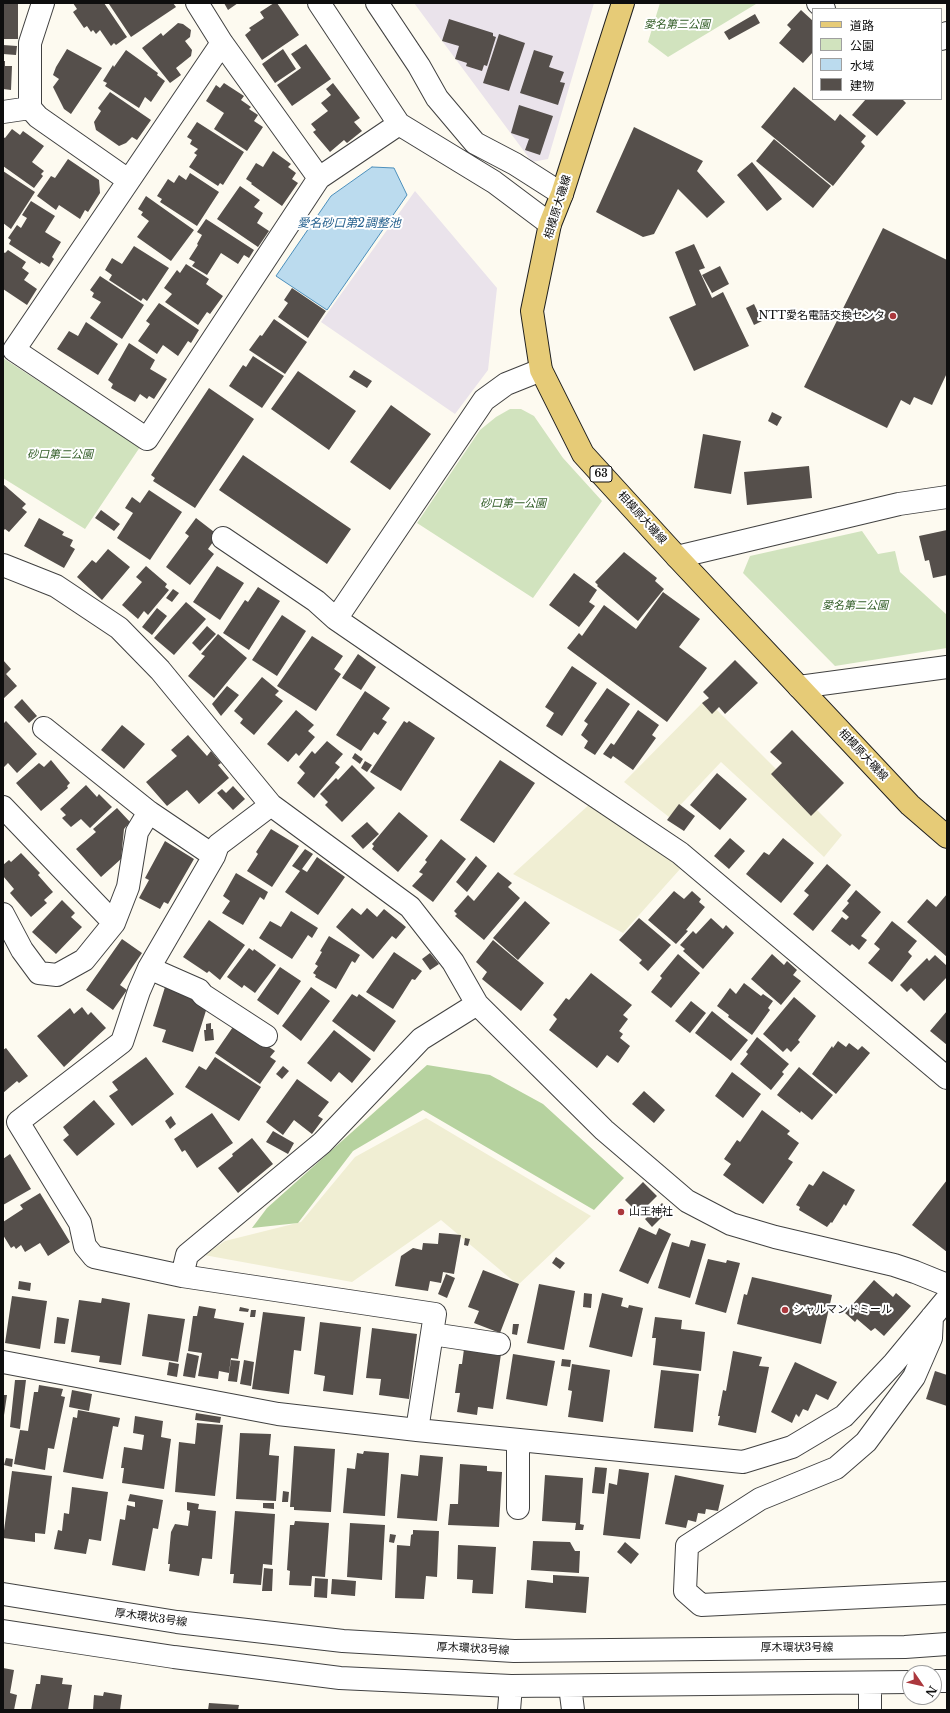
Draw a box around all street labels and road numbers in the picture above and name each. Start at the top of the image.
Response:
street label: 相模原大磯線 [542,174,574,240]
road number: 63 [590,466,612,482]
street label: 相模原大磯線 [615,489,669,547]
street label: 相模原大磯線 [836,726,890,784]
street label: 厚木環状3号線 [114,1606,188,1630]
street label: 厚木環状3号線 [436,1641,510,1657]
street label: 厚木環状3号線 [761,1641,833,1655]

